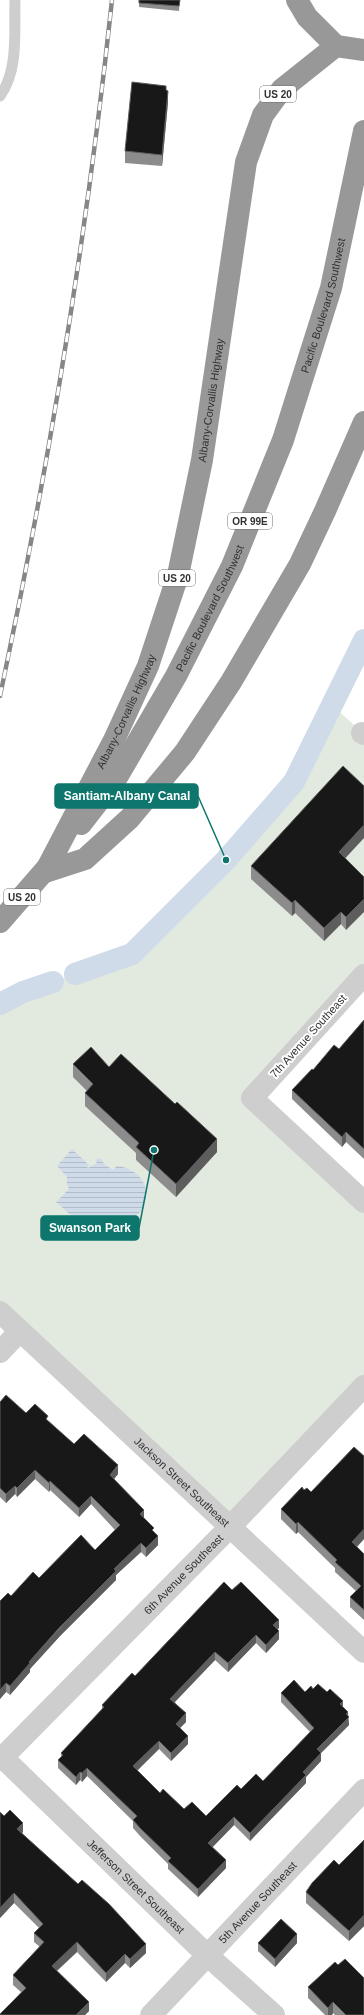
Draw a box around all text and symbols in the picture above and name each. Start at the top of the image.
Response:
road number: US 20 [260,86,296,102]
street label: Pacific Boulevard Southwest [299,237,347,374]
street label: Albany-Corvallis Highway [196,337,226,463]
road number: OR 99E [228,513,272,529]
street label: Pacific Boulevard Southwest [173,543,246,673]
road number: US 20 [159,570,195,586]
street label: Albany-Corvallis Highway [94,652,158,771]
callout: Santiam-Albany Canal [55,784,198,808]
text: Santiam-Albany Canal [64,789,190,803]
road number: US 20 [4,889,40,905]
street label: 7th Avenue Southeast [268,992,348,1080]
callout: Swanson Park [41,1216,139,1240]
text: Swanson Park [49,1221,131,1235]
street label: Jackson Street Southeast [132,1435,232,1529]
street label: 6th Avenue Southeast [141,1532,225,1617]
street label: Jefferson Street Southeast [85,1837,187,1936]
street label: 5th Avenue Southeast [216,1859,299,1946]

